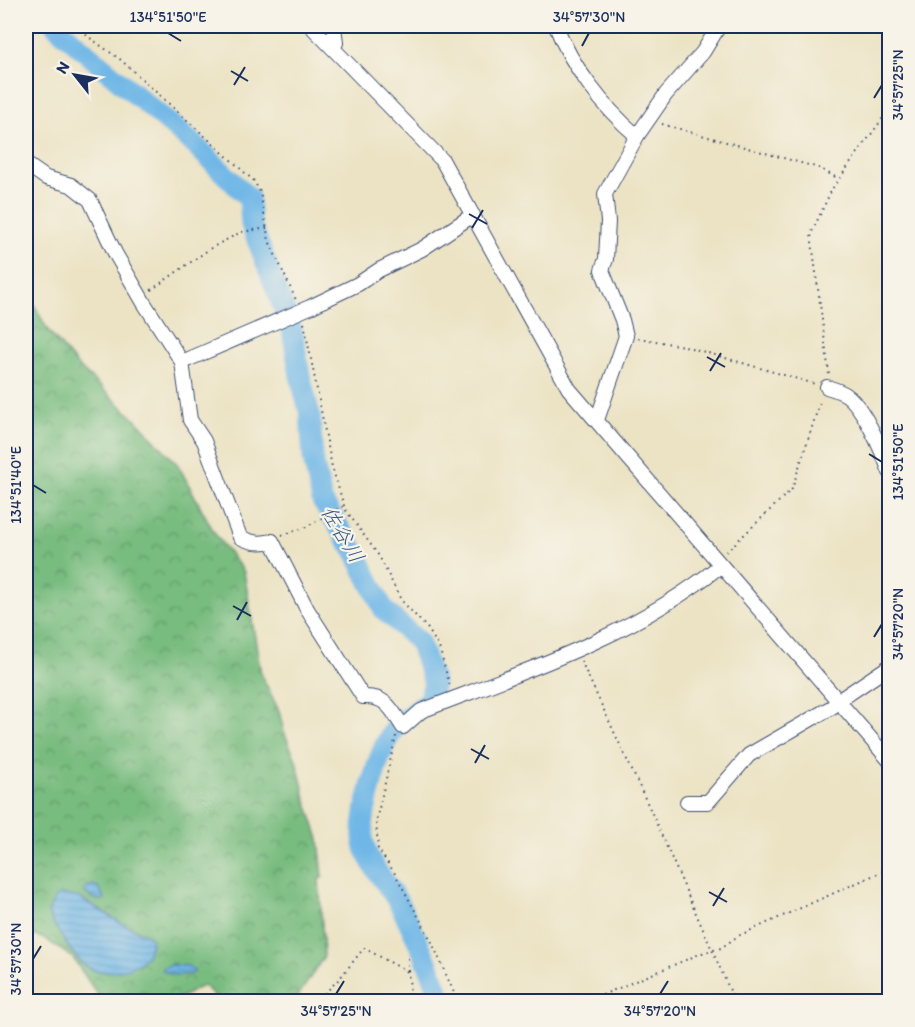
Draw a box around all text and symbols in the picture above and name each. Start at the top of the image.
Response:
text: 134°51'50"E [129,8,207,26]
text: 34°57'30"N [553,8,625,26]
north arrow [45,45,105,105]
text: 34°57'25"N [889,49,907,121]
text: N [52,58,73,77]
text: 134°51'50"E [889,423,907,501]
text: 134°51'40"E [7,446,25,524]
water label: 佐谷川 [316,501,370,567]
text: 34°57'20"N [889,588,907,660]
text: 34°57'30"N [7,923,25,995]
text: 34°57'25"N [300,1002,372,1020]
text: 34°57'20"N [624,1002,696,1020]

